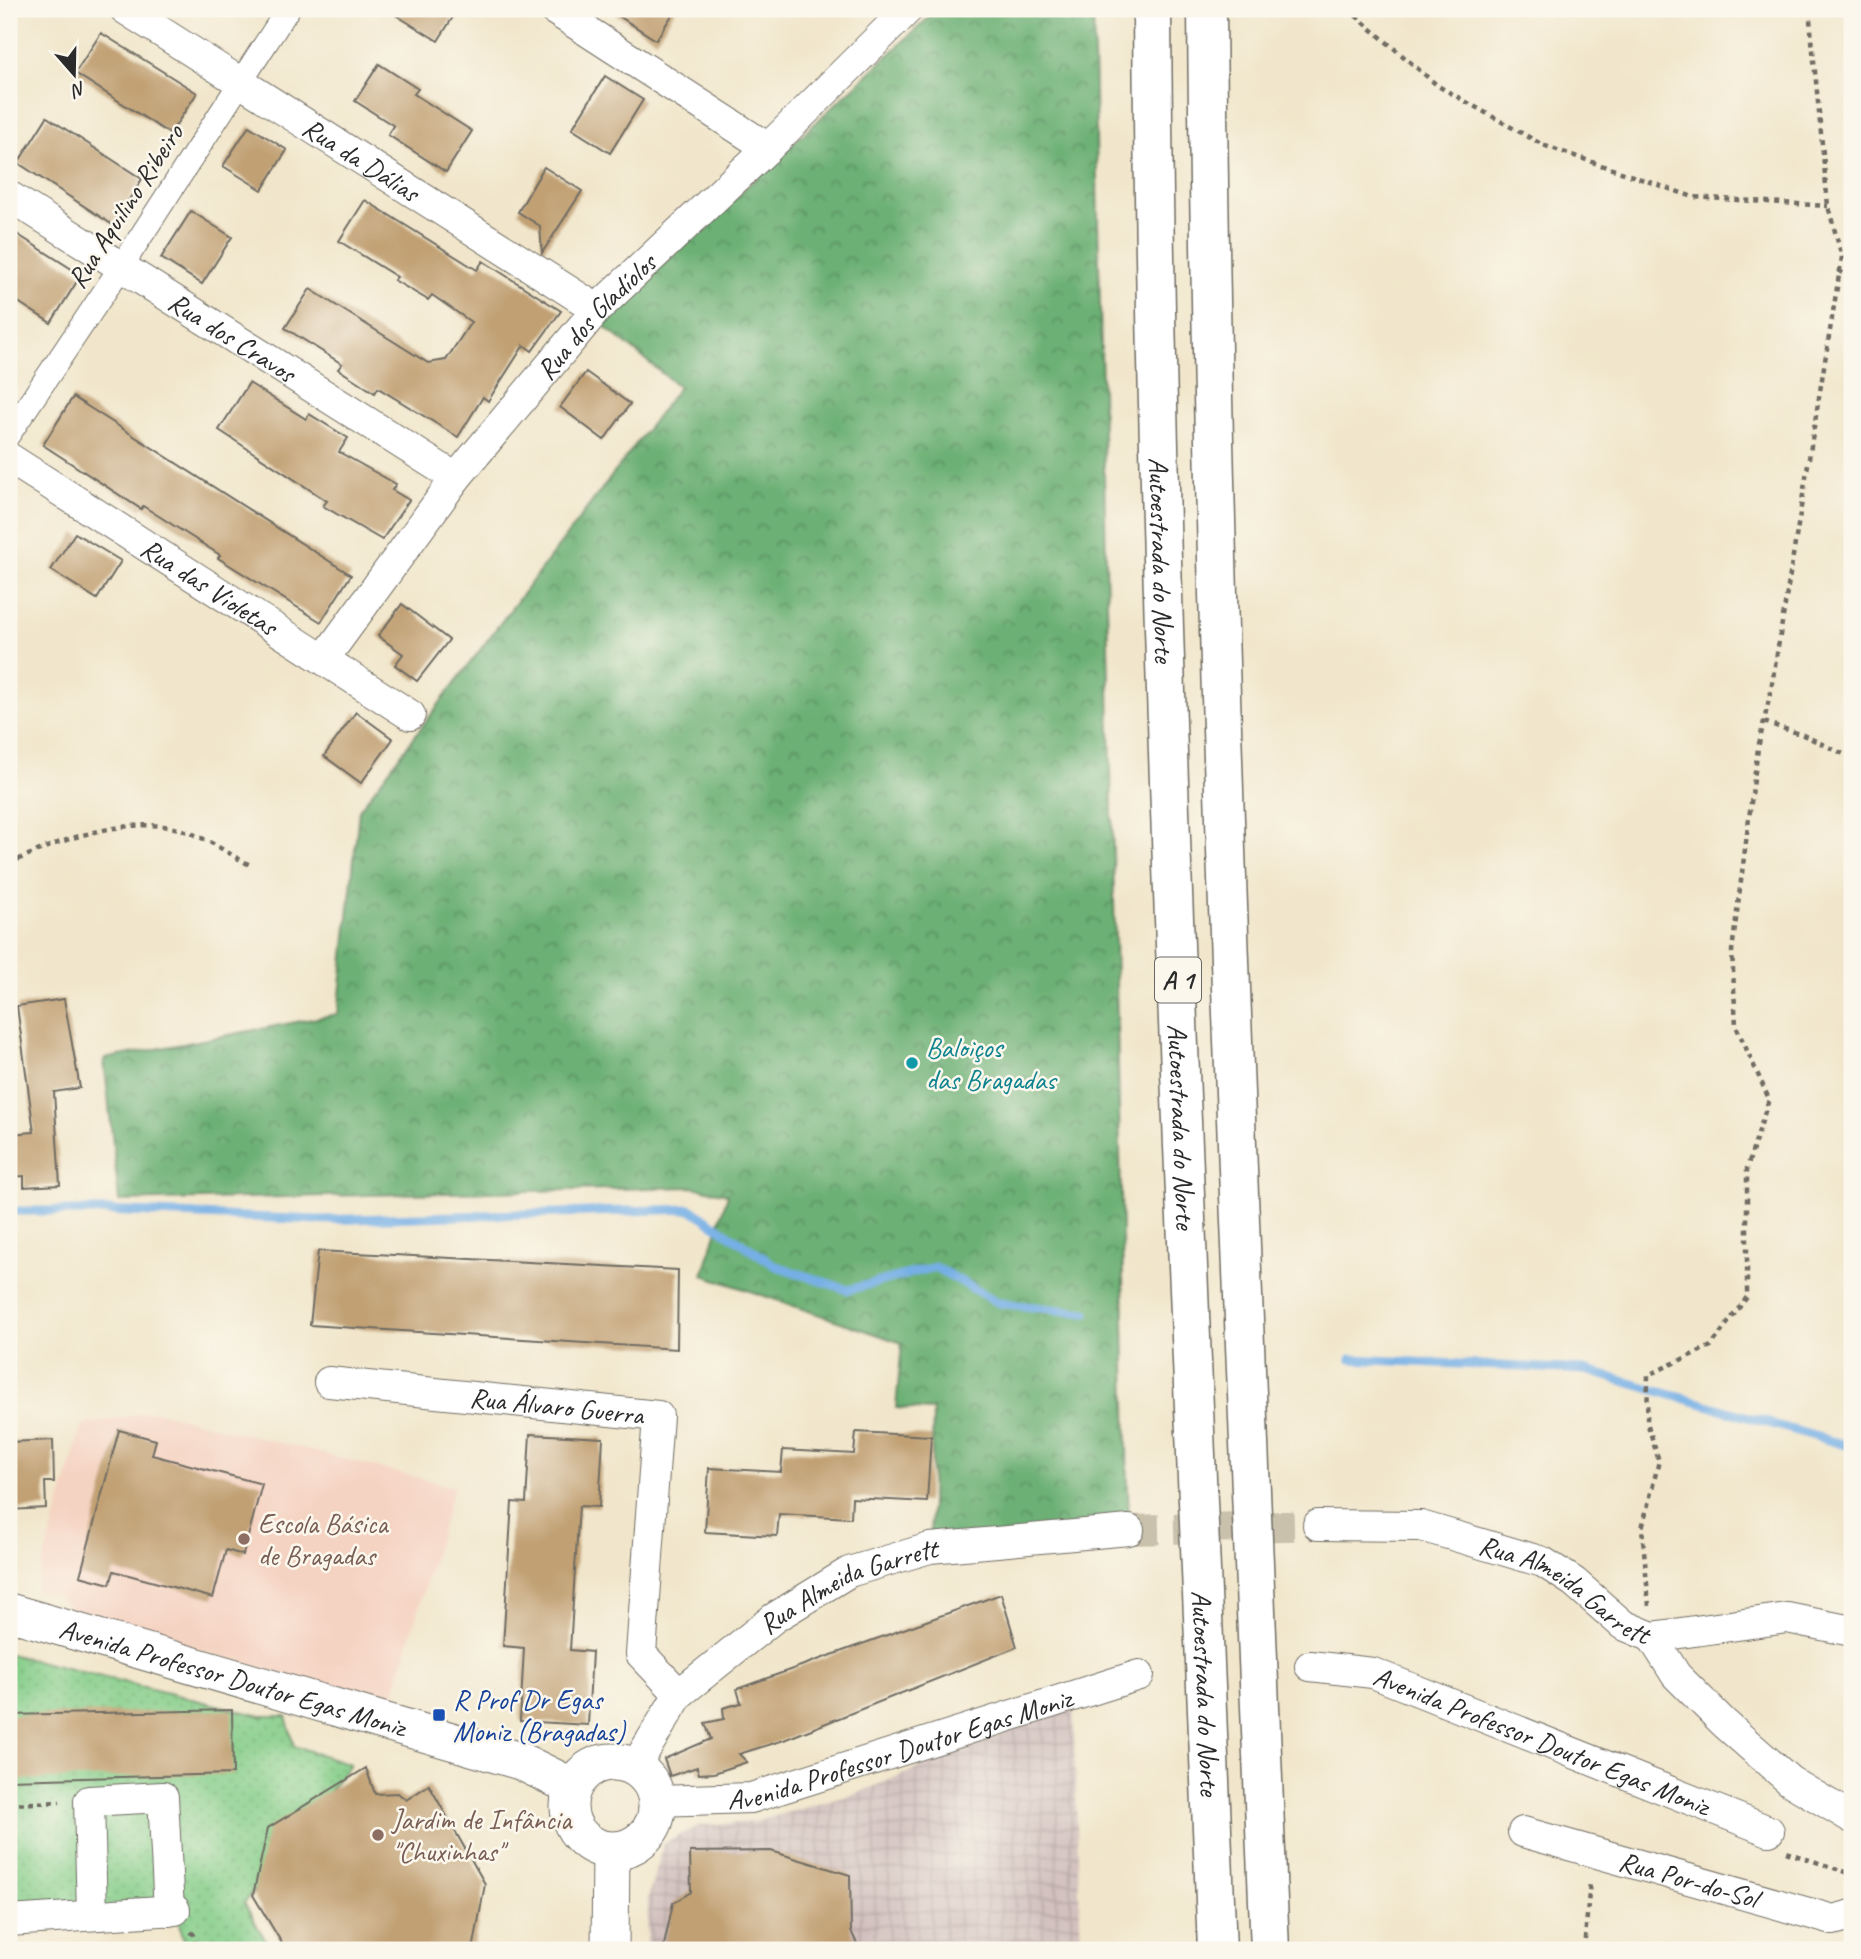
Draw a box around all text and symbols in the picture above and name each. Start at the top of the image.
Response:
north arrow [38,38,108,108]
text: N [67,76,89,103]
street label: Rua da Dálias [297,109,428,210]
street label: Rua Aquilino Ribeiro [59,116,192,295]
street label: Rua dos Gladíolos [528,244,665,387]
street label: Rua dos Cravos [162,284,304,391]
street label: Autoestrada do Norte [1142,457,1183,665]
street label: Rua das Violetas [135,530,286,644]
road number: A 1 [1155,958,1201,1002]
street label: Autoestrada do Norte [1160,1023,1204,1232]
place label: Baloiços das Bragadas [926,1030,1058,1097]
marker: Baloiços das Bragadas [904,1055,920,1071]
street label: Rua Álvaro Guerra [468,1379,647,1432]
place label: Escola Básica de Bragadas [258,1506,389,1573]
street label: Rua Almeida Garrett [1475,1527,1657,1653]
street label: Rua Almeida Garrett [751,1530,941,1641]
marker: Escola Básica de Bragadas [236,1531,252,1547]
street label: Autoestrada do Norte [1184,1590,1228,1798]
street label: Avenida Professor Doutor Egas Moniz [56,1610,412,1745]
street label: Avenida Professor Doutor Egas Moniz [1369,1658,1717,1824]
street label: Avenida Professor Doutor Egas Moniz [727,1679,1078,1816]
place label: R Prof Dr Egas Moniz (Bragadas) [453,1682,627,1749]
marker: R Prof Dr Egas Moniz (Bragadas) [431,1707,447,1723]
place label: Jardim de Infância "Chuxinhas" [390,1802,573,1869]
marker: Jardim de Infância "Chuxinhas" [370,1827,386,1843]
street label: Rua Por-do-Sol [1615,1843,1767,1917]

